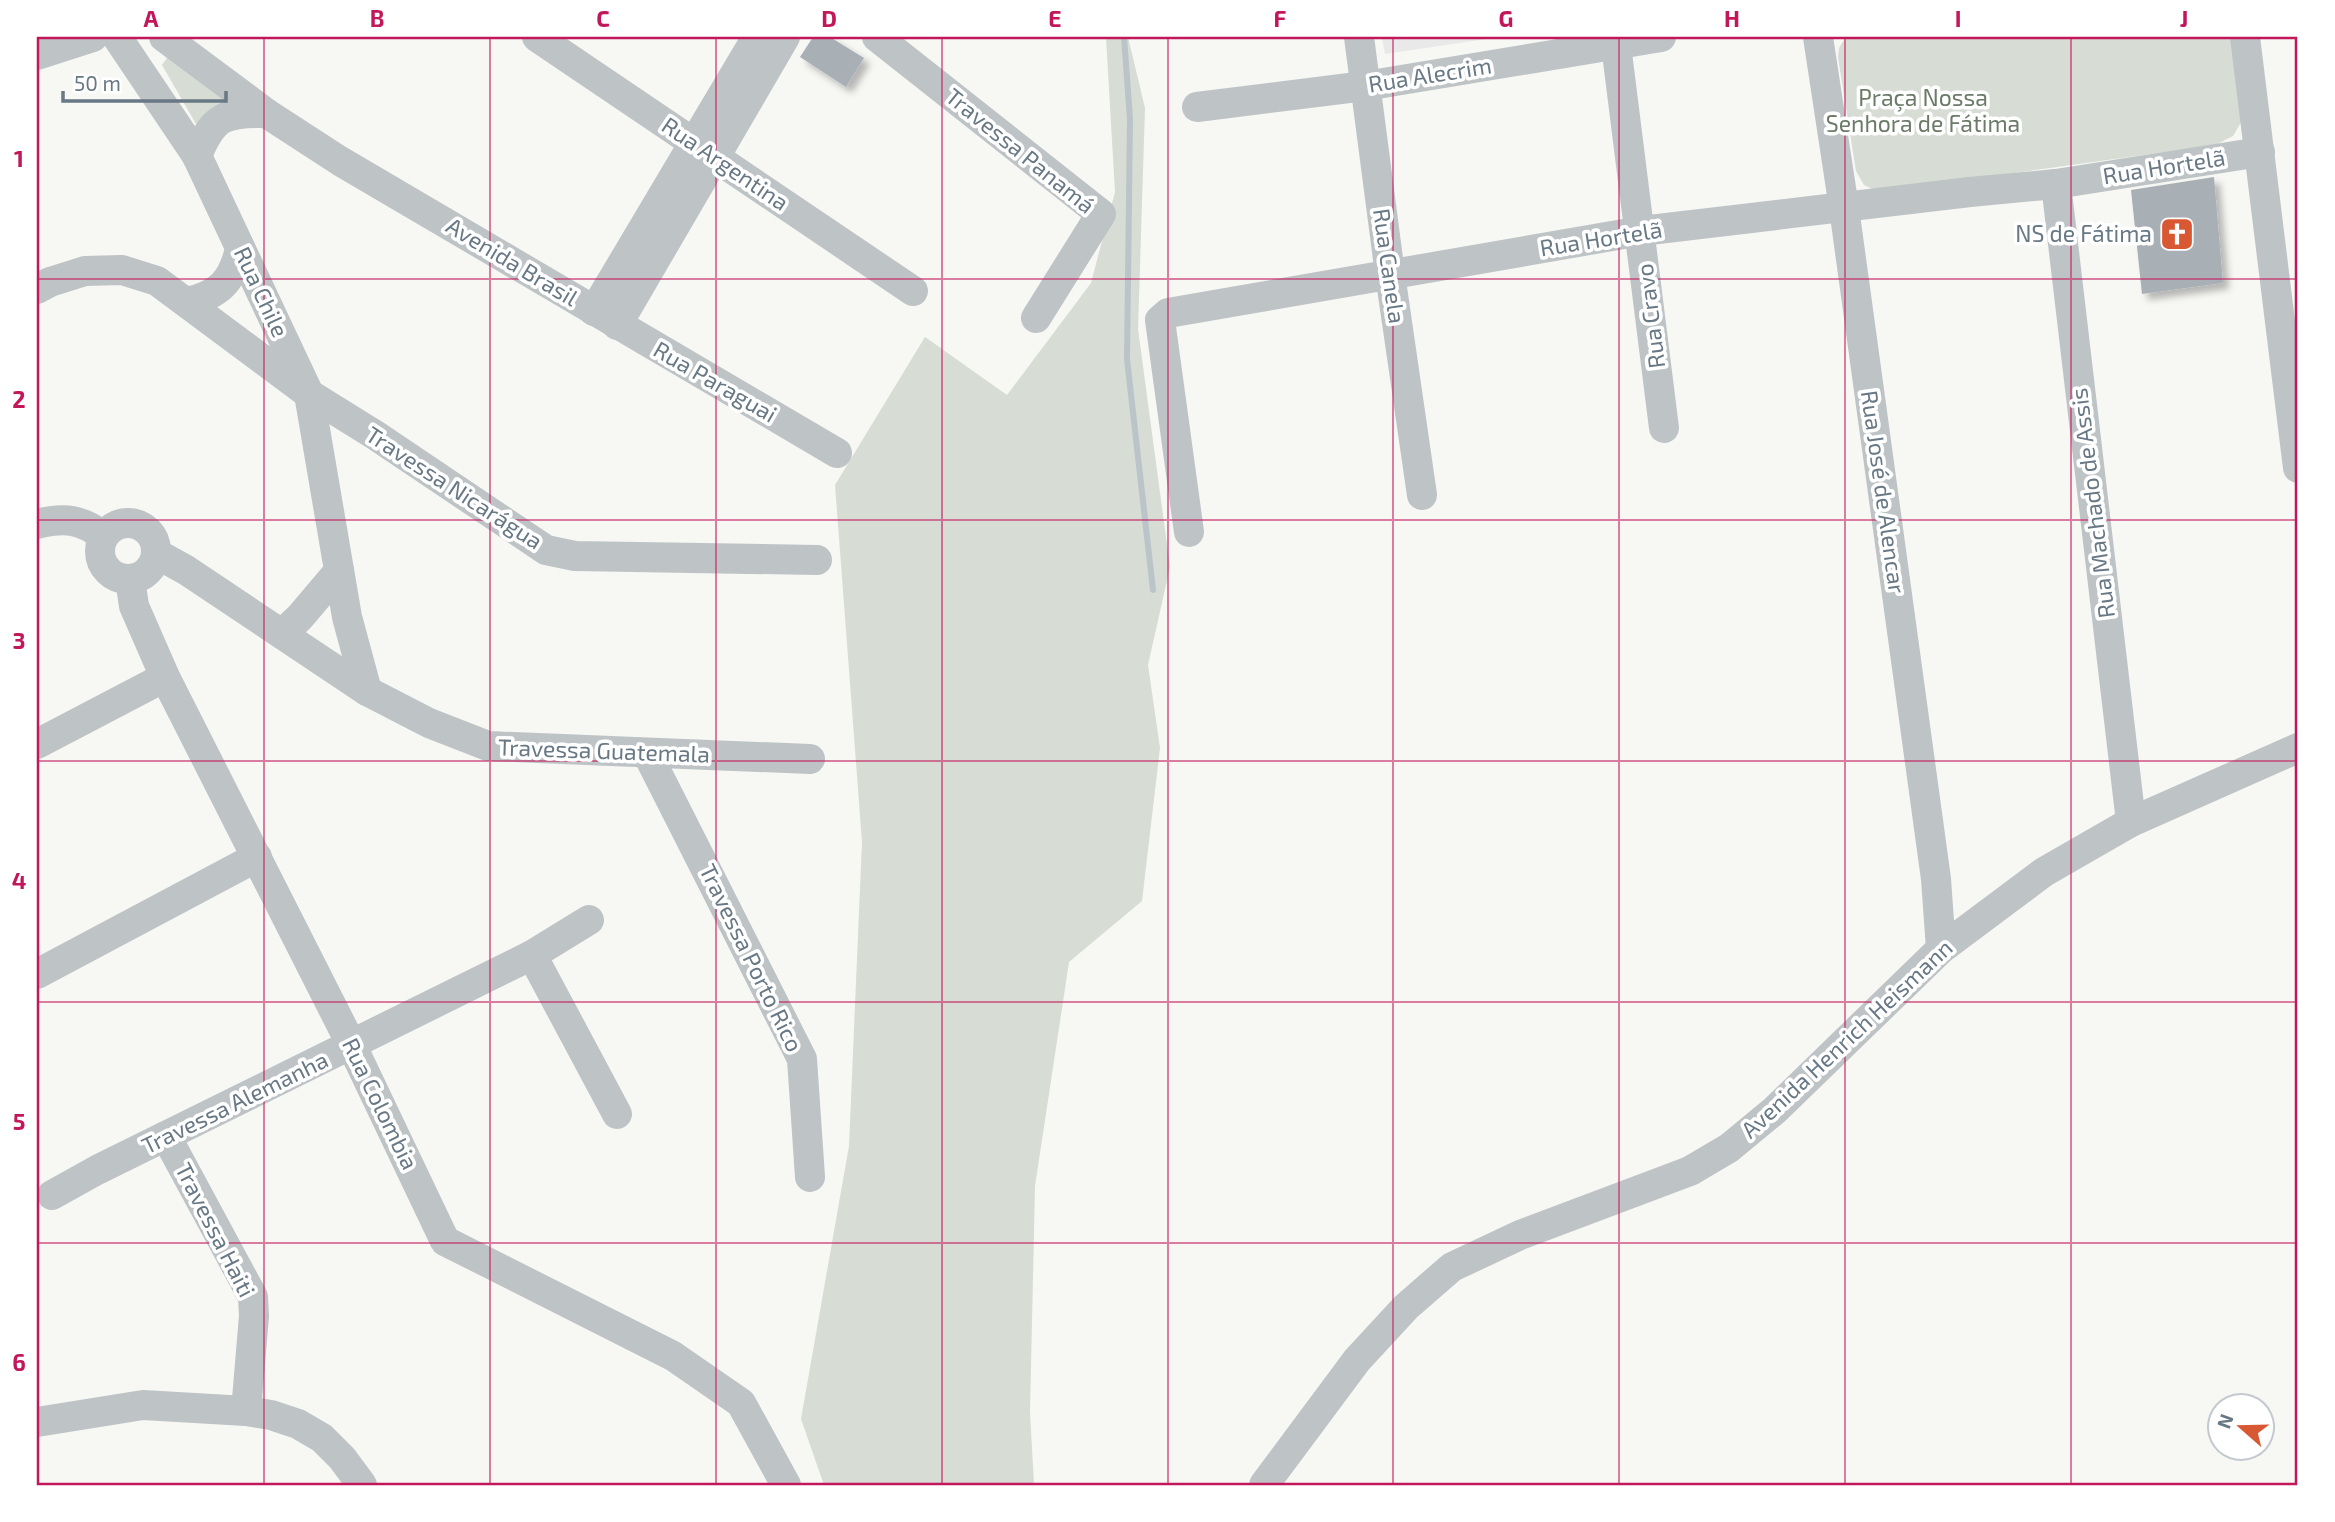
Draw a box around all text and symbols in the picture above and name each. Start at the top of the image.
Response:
text: A [143,4,159,32]
text: B [370,4,384,32]
text: C [596,4,610,32]
text: D [821,4,837,32]
text: E [1048,4,1062,32]
text: F [1274,4,1287,32]
text: G [1499,4,1513,32]
text: H [1724,4,1740,32]
text: I [1955,4,1961,32]
text: J [2180,4,2188,32]
street label: Rua Alecrim [1366,50,1493,98]
scale bar [63,60,226,104]
text: 50 m [74,70,121,95]
street label: Travessa Panamá [941,82,1101,219]
park label: Praça Nossa Senhora de Fátima [1826,83,2020,137]
street label: Rua Argentina [657,110,794,216]
street label: Rua Hortelã [2101,143,2227,189]
text: 1 [14,144,24,172]
street label: Rua Canela [1368,206,1412,325]
street label: Avenida Brasil [442,211,584,311]
street label: Rua Hortelã [1538,215,1664,261]
church icon: NS de Fátima [2158,215,2196,253]
place label: NS de Fátima [2015,219,2152,247]
street label: Rua Chile [229,242,295,341]
street label: Rua Cravo [1630,262,1670,370]
street label: Rua Paraguai [649,335,782,428]
text: 2 [12,385,26,413]
street label: Rua Machado de Assis [2064,386,2120,620]
street label: Rua José de Alencar [1856,389,1912,595]
street label: Travessa Nicarágua [361,420,548,555]
text: 3 [12,626,26,654]
street label: Travessa Guatemala [498,732,711,768]
street label: Travessa Porto Rico [694,859,809,1056]
text: 4 [12,866,26,894]
street label: Avenida Henrich Heismann [1735,933,1958,1144]
street label: Rua Colombia [337,1033,425,1174]
street label: Travessa Alemanha [137,1045,332,1159]
text: 5 [13,1107,25,1135]
street label: Travessa Haiti [170,1158,262,1301]
text: 6 [12,1348,26,1376]
north arrow [2206,1392,2276,1462]
text: N [2211,1411,2238,1431]

